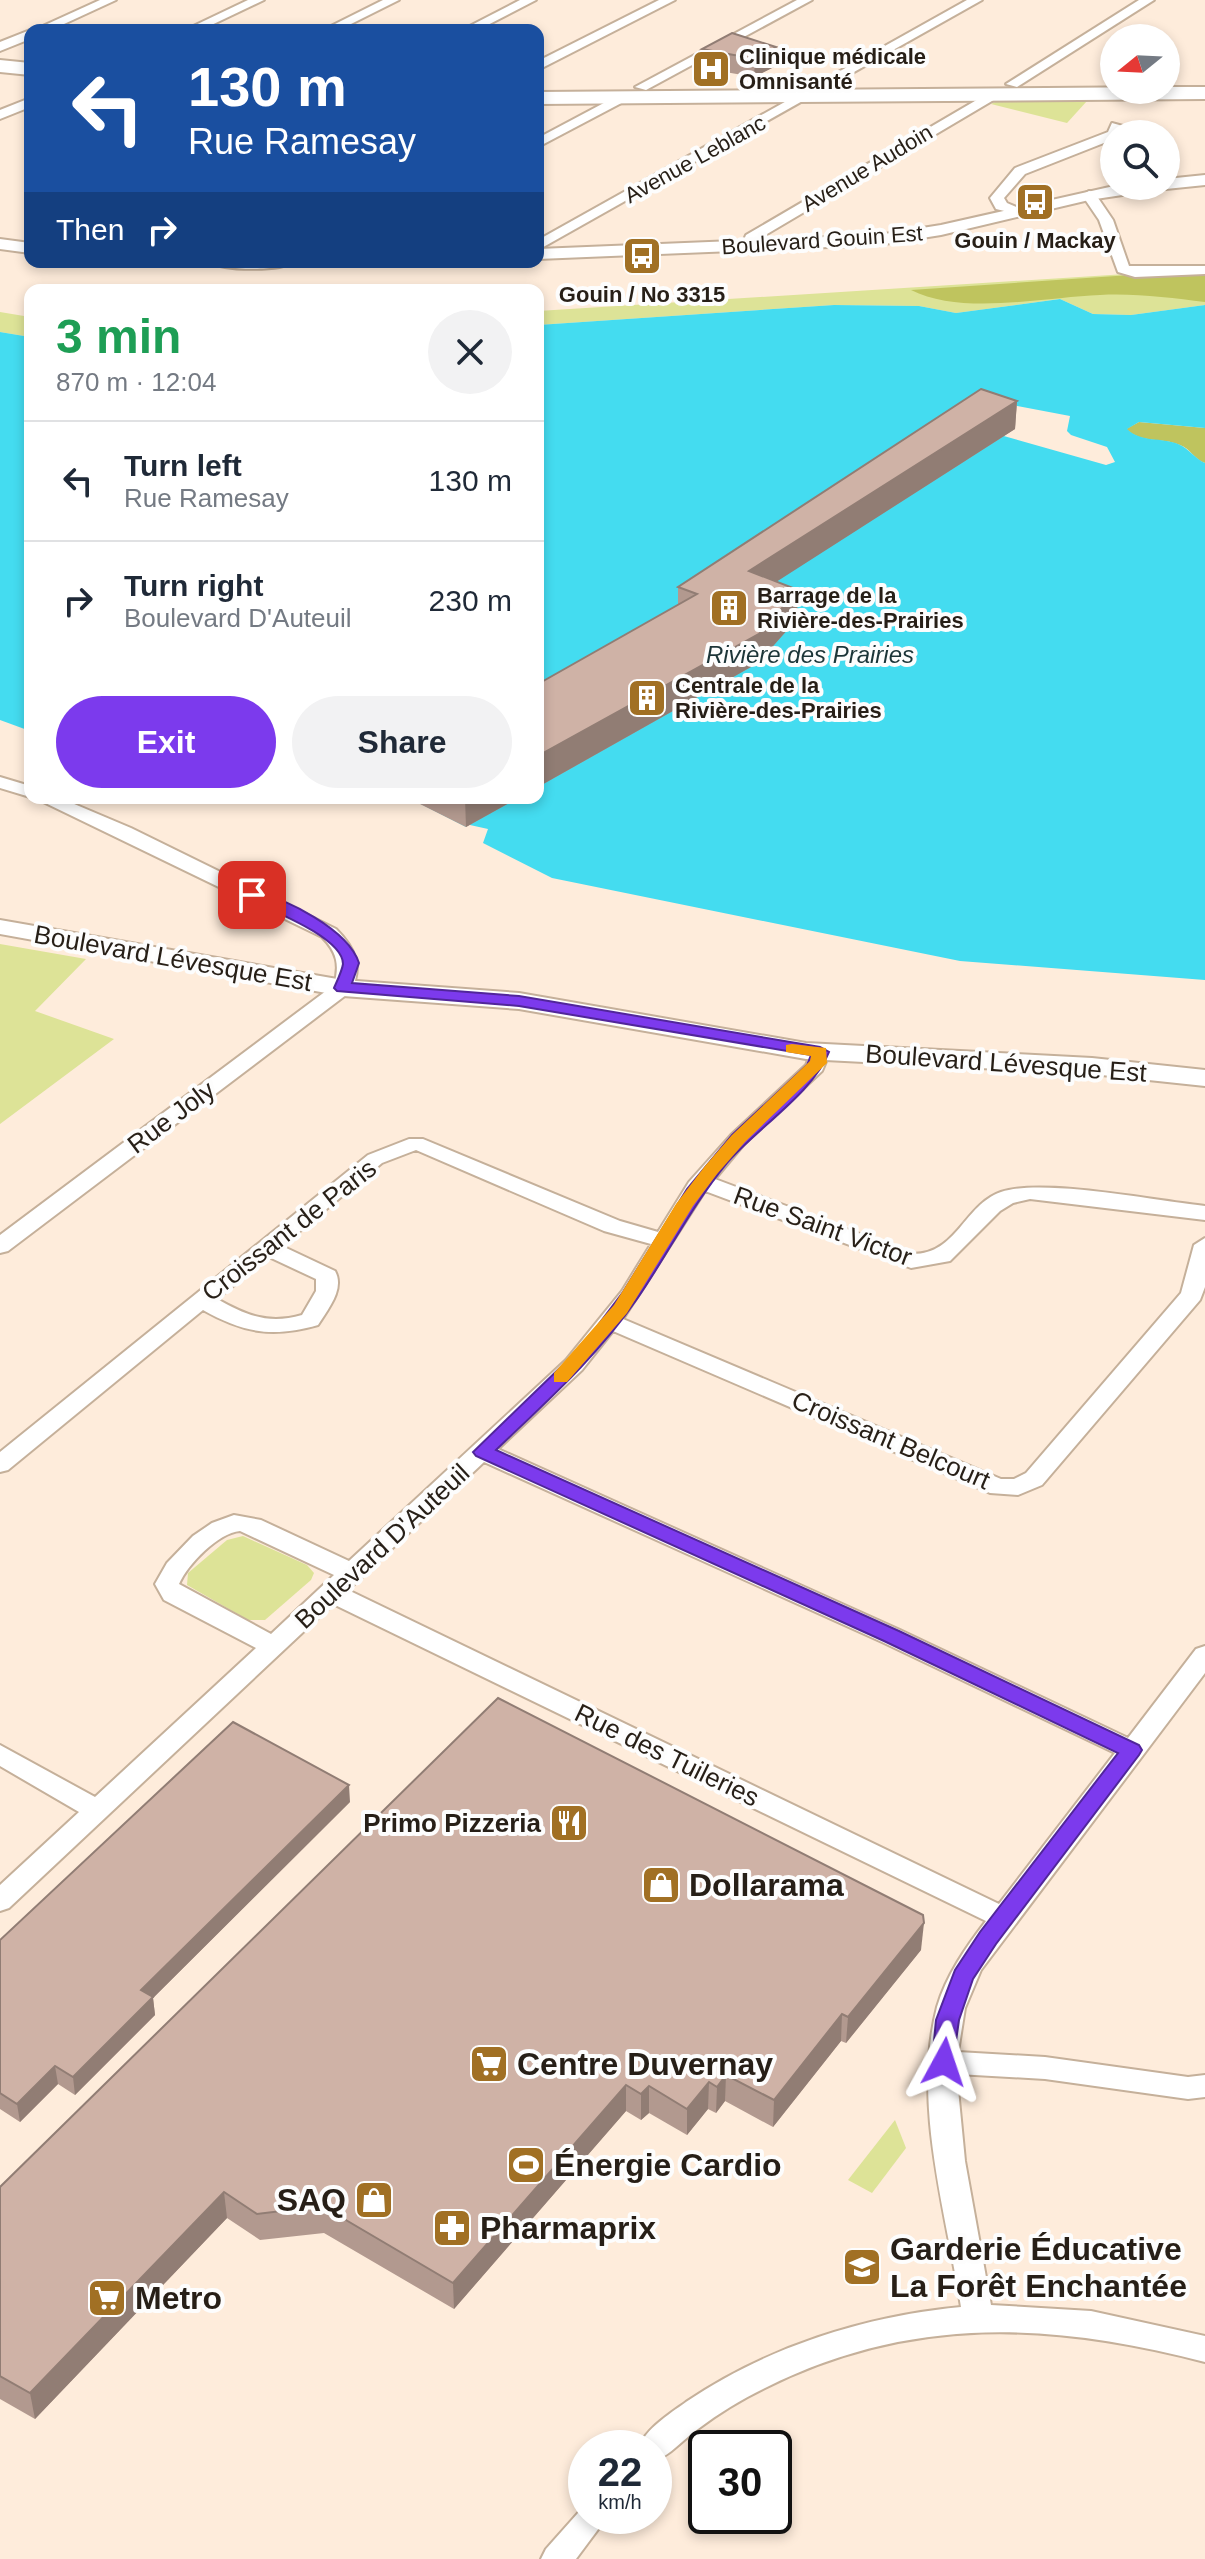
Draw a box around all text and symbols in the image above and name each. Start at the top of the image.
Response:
north arrow [1100,24,1180,104]
map controls [1100,24,1180,200]
place label: Clinique médicale Omnisanté [739,44,926,94]
hospital icon: Clinique médicale Omnisanté [690,48,732,90]
text: 130 m [188,55,347,118]
icon: left [56,56,160,160]
street label: Avenue Leblanc [620,110,770,208]
street label: Avenue Audoin [797,119,937,217]
button: search [1100,120,1180,200]
text: Rue Ramesay [188,121,416,162]
bus stop icon: Gouin / Mackay [1014,181,1056,223]
icon: right [140,208,184,252]
text: Then [56,213,124,246]
street label: Boulevard Gouin Est [720,220,924,260]
place label: Gouin / Mackay [954,228,1116,253]
bus stop icon: Gouin / No 3315 [621,235,663,277]
place label: Gouin / No 3315 [559,282,725,307]
text: 3 min [56,310,181,363]
button: close [428,310,512,394]
text: 870 m · 12:04 [56,367,216,397]
text: Turn left [124,449,242,482]
icon: left [56,459,100,503]
text: 130 m [429,464,512,497]
text: Rue Ramesay [124,483,289,513]
text: Turn right [124,569,263,602]
icon: right [56,579,100,623]
place label: Barrage de la Rivière-des-Prairies [757,583,964,633]
text: 230 m [429,584,512,617]
building icon: Barrage de la Rivière-des-Prairies [708,587,750,629]
text: Boulevard D'Auteuil [124,603,352,633]
water label: Rivière des Prairies [706,641,914,668]
place label: Centrale de la Rivière-des-Prairies [675,673,882,723]
building icon: Centrale de la Rivière-des-Prairies [626,677,668,719]
button: Exit [56,696,276,788]
button: Share [292,696,512,788]
pin [218,861,286,929]
icon: arrive [230,873,274,917]
street label: Boulevard Lévesque Est [32,919,315,997]
street label: Boulevard Lévesque Est [864,1038,1148,1088]
street label: Rue Joly [122,1075,220,1159]
street label: Croissant de Paris [196,1153,382,1307]
street label: Rue Saint Victor [730,1180,916,1272]
street label: Croissant Belcourt [787,1385,995,1496]
street label: Boulevard D'Auteuil [289,1457,475,1635]
street label: Rue des Tuileries [570,1697,764,1813]
restaurant icon: Primo Pizzeria [548,1802,590,1844]
place label: Primo Pizzeria [363,1808,542,1838]
shop icon: Dollarama [640,1864,682,1906]
place label: Dollarama [689,1867,844,1903]
position arrow [902,2020,986,2104]
supermarket icon: Centre Duvernay [468,2043,510,2085]
place label: Centre Duvernay [517,2046,773,2082]
sports icon: Énergie Cardio [505,2144,547,2186]
place label: Énergie Cardio [554,2147,782,2183]
shop icon: SAQ [353,2179,395,2221]
place label: SAQ [277,2182,346,2218]
pharmacy icon: Pharmaprix [431,2207,473,2249]
place label: Pharmaprix [480,2210,656,2246]
place label: Garderie Éducative La Forêt Enchantée [890,2231,1187,2304]
school or university icon: Garderie Éducative La Forêt Enchantée [841,2246,883,2288]
supermarket icon: Metro [86,2277,128,2319]
place label: Metro [135,2280,222,2316]
speed limit sign: 30 [688,2430,792,2534]
text: 22 [598,2450,642,2494]
text: km/h [598,2491,642,2513]

